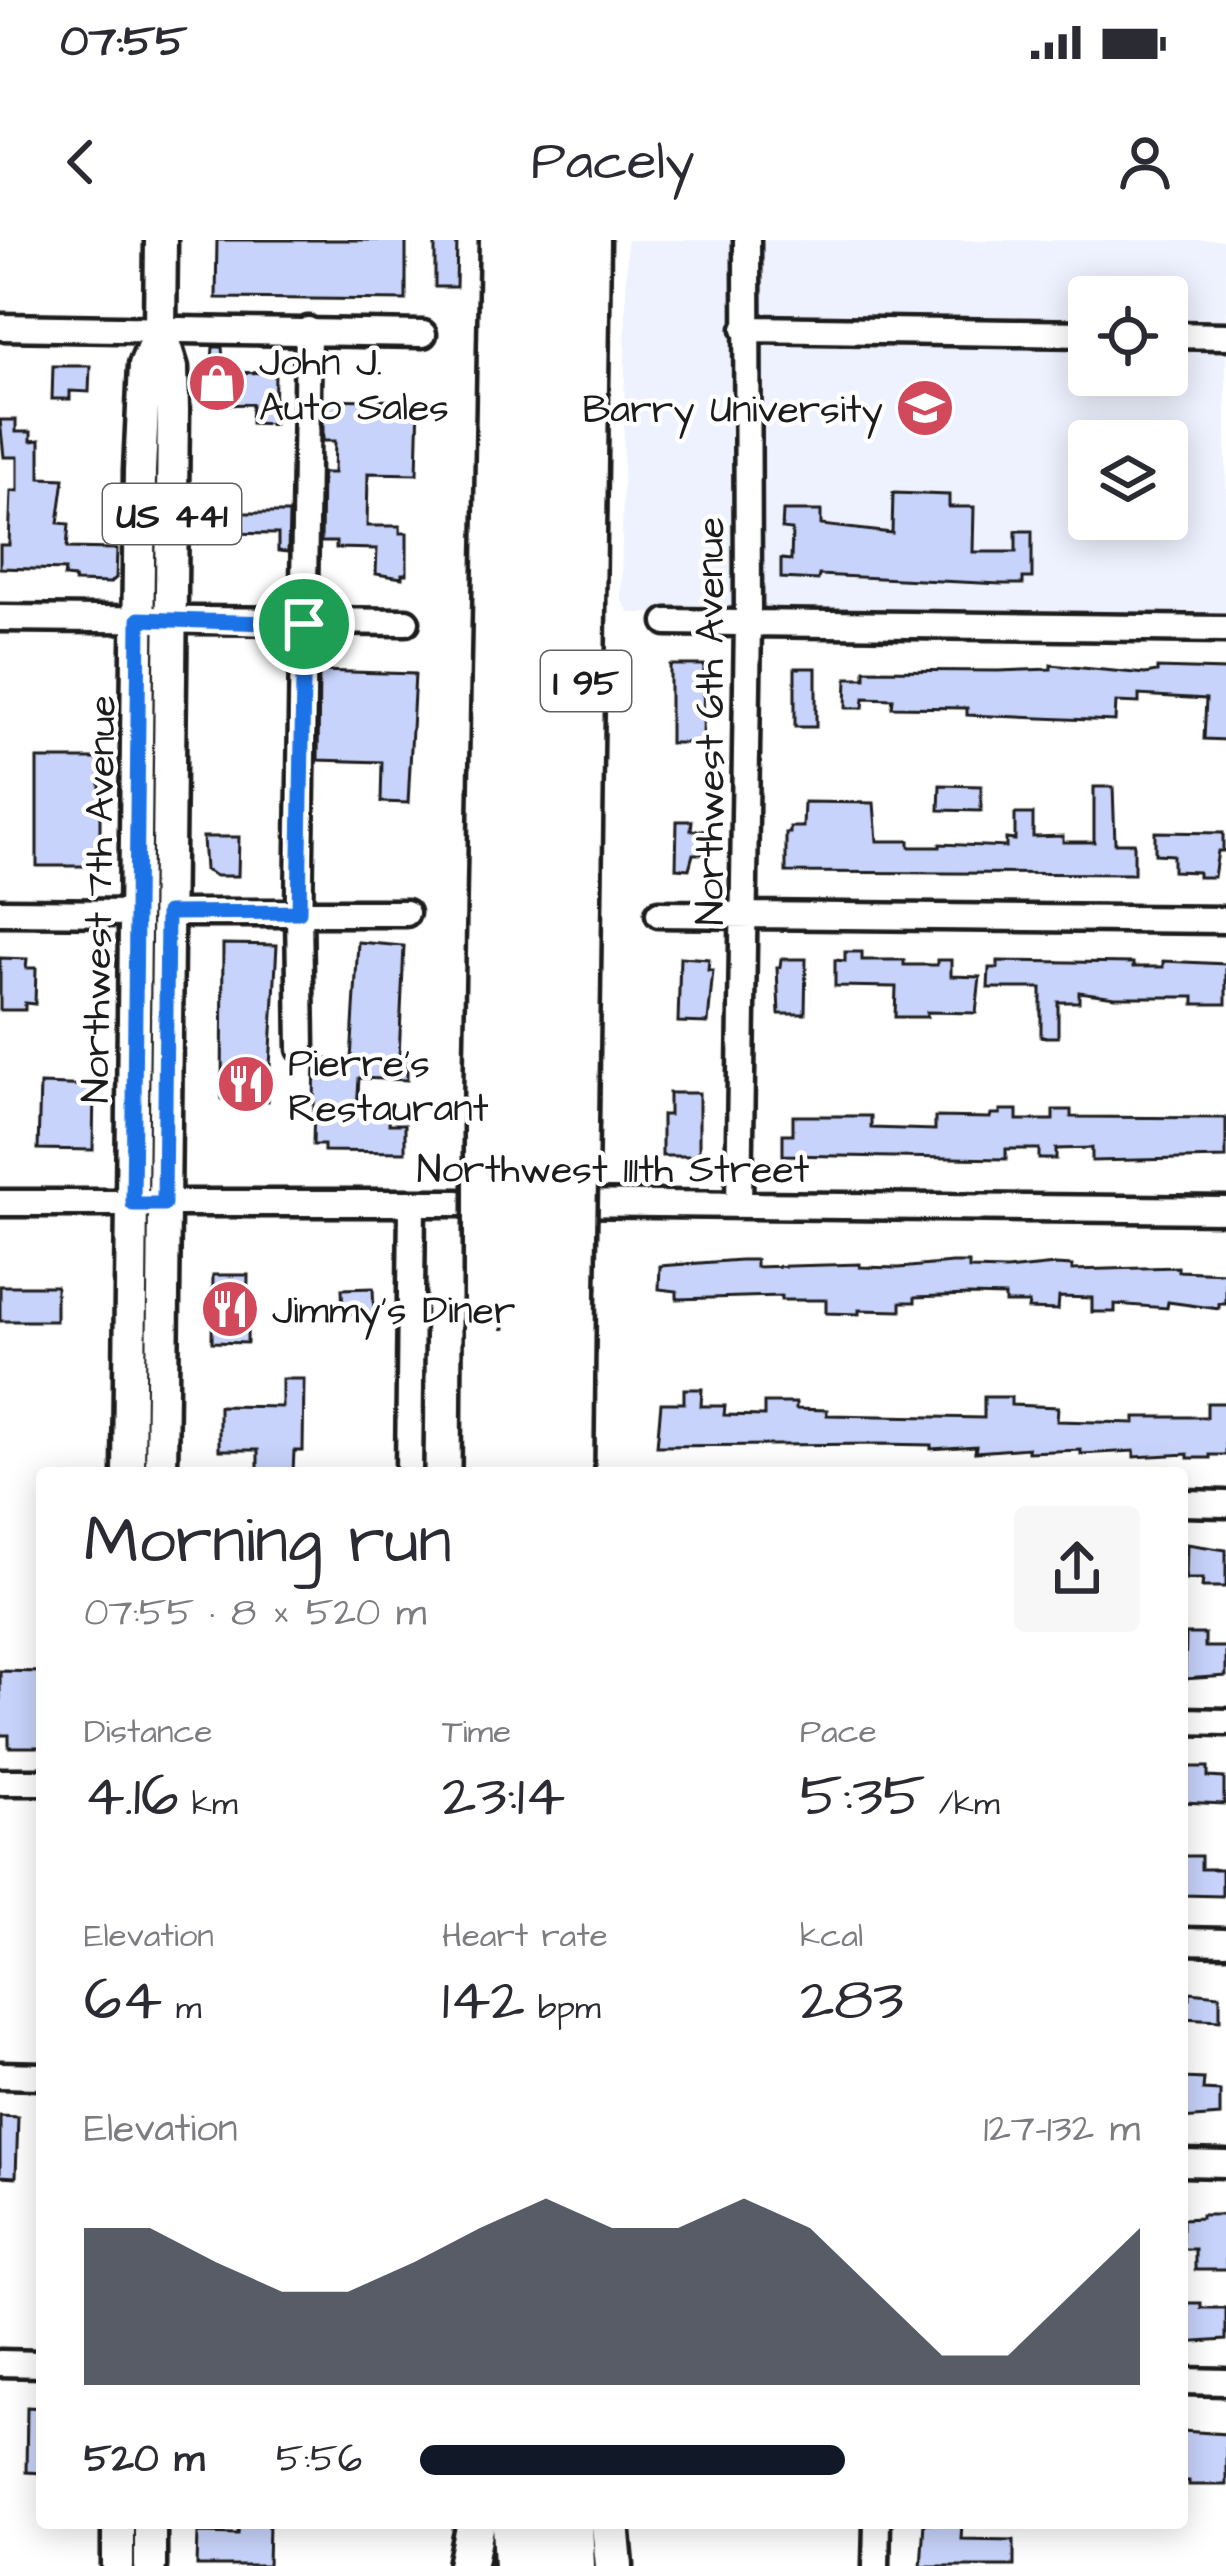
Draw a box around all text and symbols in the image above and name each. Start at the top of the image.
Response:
text: 07:55 [60,11,187,73]
text: Pacely [531,125,695,200]
icon: back [48,129,114,195]
icon: person [1112,129,1178,195]
map controls [1068,276,1188,540]
button: locate [1068,276,1188,396]
place label: John J. Auto Sales [259,337,449,436]
shop icon: John J. Auto Sales [186,352,248,414]
school or university icon: Barry University [894,377,956,439]
place label: Barry University [583,384,883,439]
button: layers [1068,420,1188,540]
road number: US 441 [103,484,241,544]
street label: Northwest 6th Avenue [685,517,739,925]
pin [253,573,355,675]
icon: arrive [271,591,337,657]
road number: I 95 [541,651,631,711]
street label: Northwest 7th Avenue [69,695,131,1103]
place label: Pierre's Restaurant [288,1038,489,1137]
restaurant icon: Pierre's Restaurant [215,1053,277,1115]
street label: Northwest 111th Street [417,1144,810,1198]
restaurant icon: Jimmy's Diner [199,1278,261,1340]
place label: Jimmy's Diner [272,1285,515,1340]
text: Morning run [84,1496,452,1588]
button: share [1014,1506,1140,1632]
text: 07:55 · 8 × 520 m [84,1587,426,1641]
text: Distance [84,1709,212,1755]
text: Time [442,1709,511,1755]
text: Pace [800,1709,877,1755]
text: 4.16 [84,1755,179,1838]
text: 23:14 [442,1755,565,1838]
text: 5:35 [800,1755,926,1838]
text: km [179,1781,238,1827]
text: /km [926,1781,1000,1827]
text: Elevation [84,1913,214,1959]
text: Heart rate [442,1913,608,1959]
text: kcal [800,1913,863,1959]
text: 64 [84,1959,162,2042]
text: 142 [442,1959,525,2042]
text: 283 [800,1959,904,2042]
text: m [162,1985,201,2031]
text: bpm [525,1985,601,2031]
text: Elevation [84,2103,238,2157]
text: 127–132 m [983,2103,1140,2157]
text: 520 m [84,2433,205,2487]
text: 5:56 [276,2433,362,2487]

